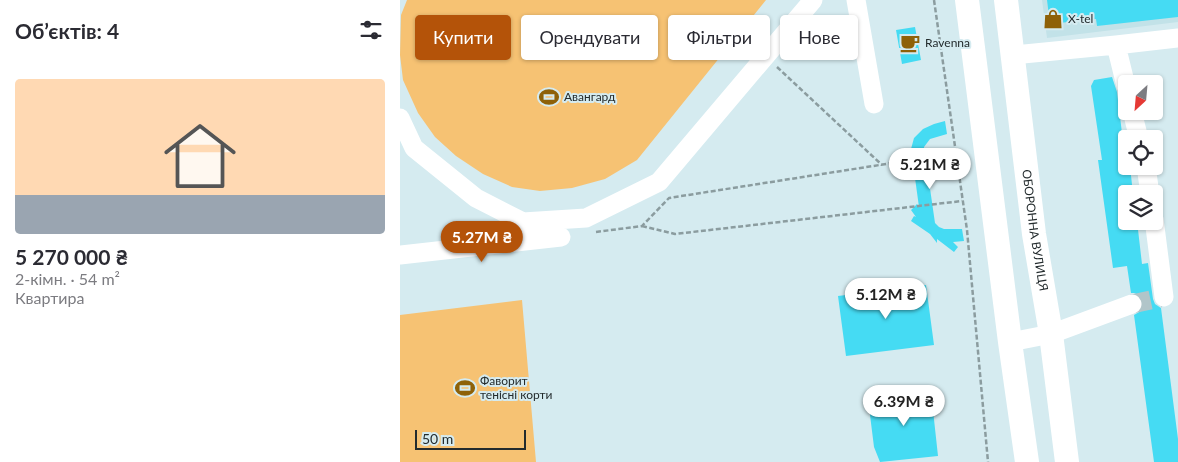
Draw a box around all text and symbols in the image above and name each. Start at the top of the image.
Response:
shop icon: X-tel [1042,8,1064,30]
place label: X-tel [1068,11,1093,26]
chip: Купити [415,15,511,60]
chip: Орендувати [521,15,658,60]
chip: Фільтри [668,15,770,60]
chip: Нове [780,15,858,60]
icon: filters [357,16,385,44]
text: Об’єктів: 4 [15,18,119,43]
cafe icon: Ravenna [899,32,921,54]
place label: Ravenna [925,35,970,50]
north arrow [1118,75,1162,120]
map controls [1118,75,1163,230]
sports icon: Авангард [538,86,560,108]
place label: Авангард [564,89,616,104]
icon: home [155,111,245,201]
button: locate [1118,130,1163,175]
pin: 5.21M ₴ [884,148,976,190]
text: 5.21M ₴ [900,154,960,173]
street label: ОБОРОННА ВУЛИЦЯ [1019,168,1052,292]
button: layers [1118,185,1163,230]
pin: 5.27M ₴ [436,220,528,263]
text: 5.27M ₴ [452,227,512,246]
text: 5 270 000 ₴ [15,244,128,269]
text: 2-кімн. · 54 m² [15,269,120,288]
pin: 5.12M ₴ [840,278,932,320]
text: 5.12M ₴ [856,284,916,303]
text: Квартира [15,288,84,307]
place label: Фаворит тенісні корти [480,373,553,402]
sports icon: Фаворит тенісні корти [454,377,476,399]
pin: 6.39M ₴ [858,384,950,427]
text: 6.39M ₴ [874,391,934,410]
scale bar [415,427,526,450]
text: 50 m [422,430,453,447]

